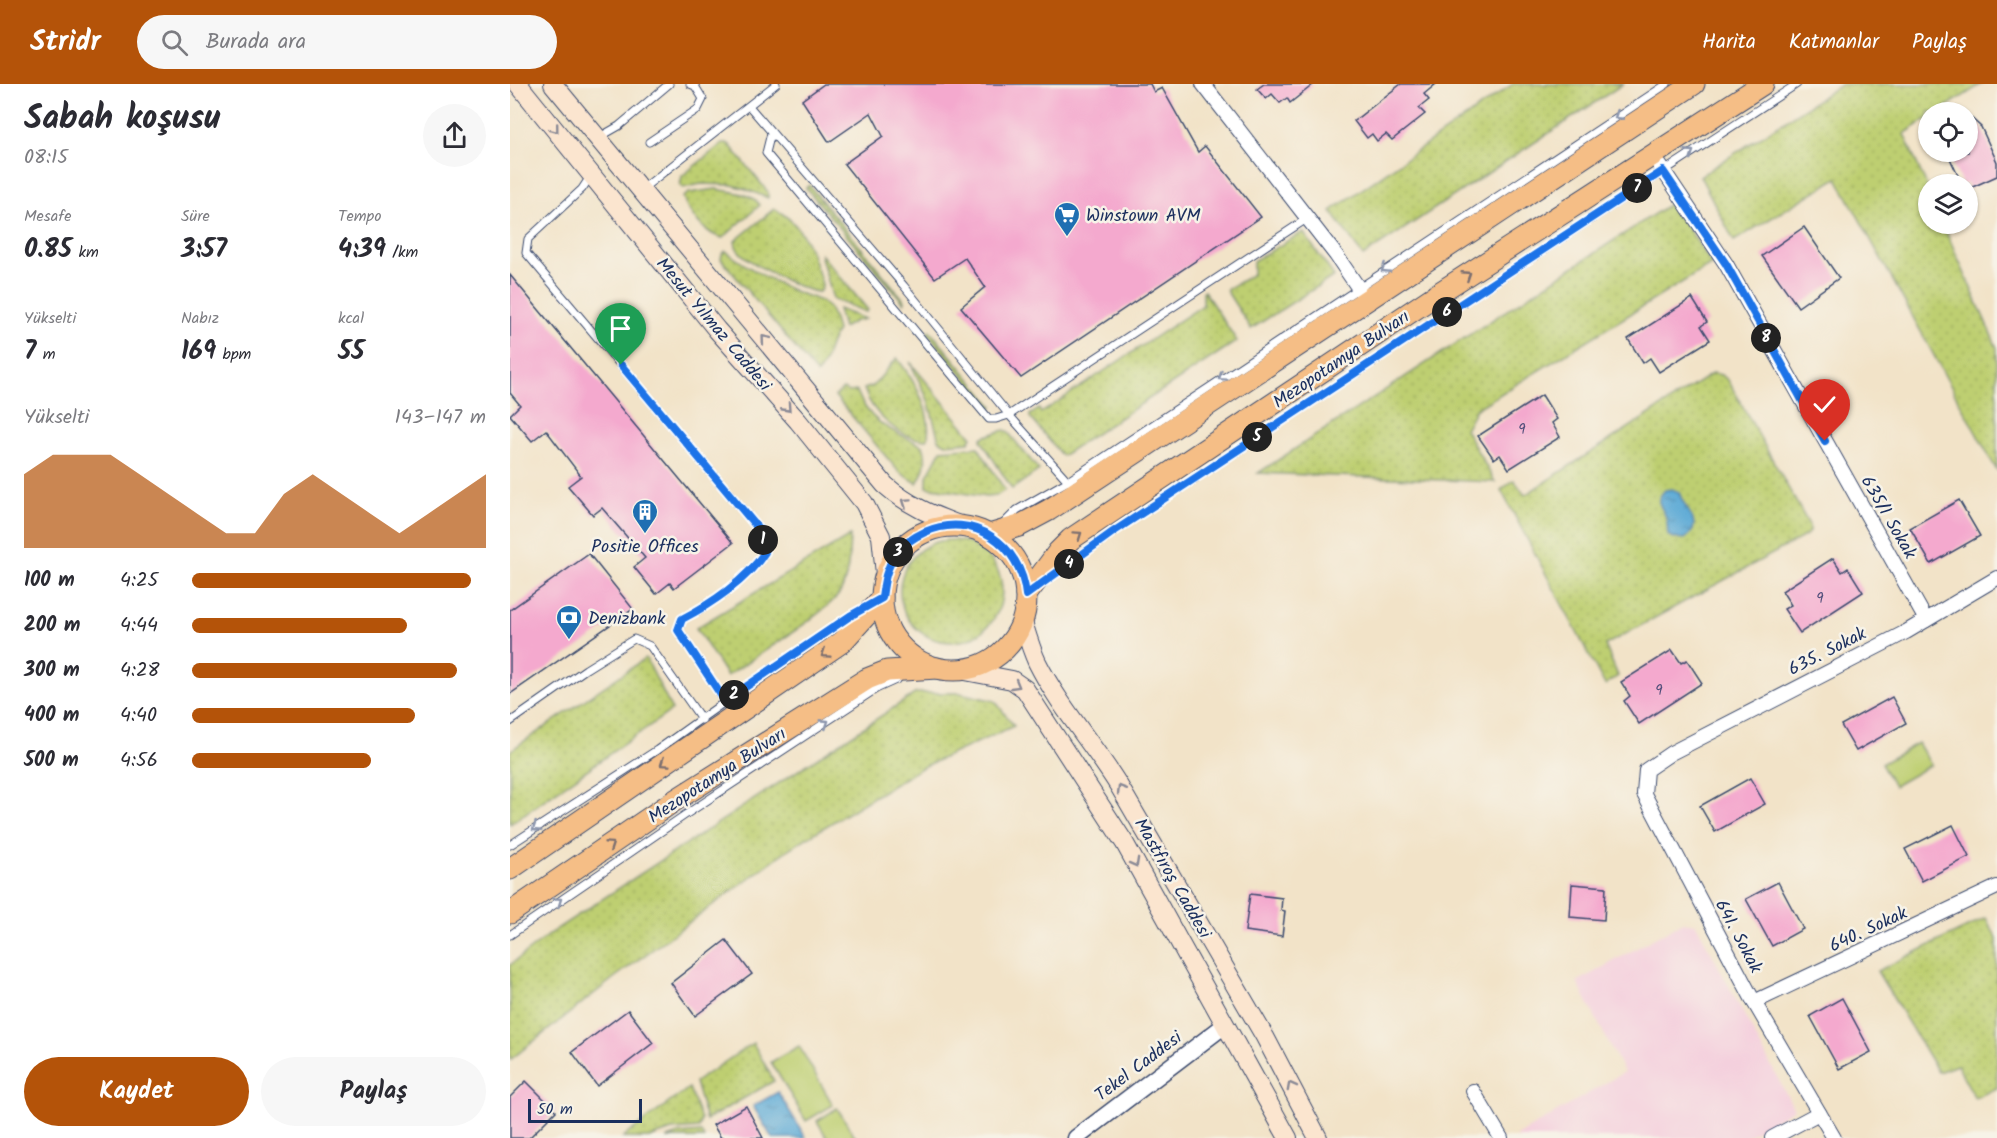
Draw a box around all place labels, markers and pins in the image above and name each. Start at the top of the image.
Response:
pin: 7 [1622,173,1652,203]
supermarket icon: Winstown AVM [1052,200,1082,238]
place label: Winstown AVM [1086,202,1201,231]
pin: 6 [1432,297,1462,327]
pin [595,303,646,365]
pin: 8 [1751,323,1781,353]
pin [1799,379,1850,441]
pin: 5 [1242,422,1272,452]
building icon: Positie Offices [630,497,660,535]
pin: 1 [748,525,778,555]
place label: Positie Offices [591,533,699,562]
pin: 3 [883,537,913,567]
pin: 4 [1054,549,1084,579]
bank icon: Denizbank [554,603,584,641]
place label: Denizbank [588,605,666,634]
pin: 2 [719,680,749,710]

